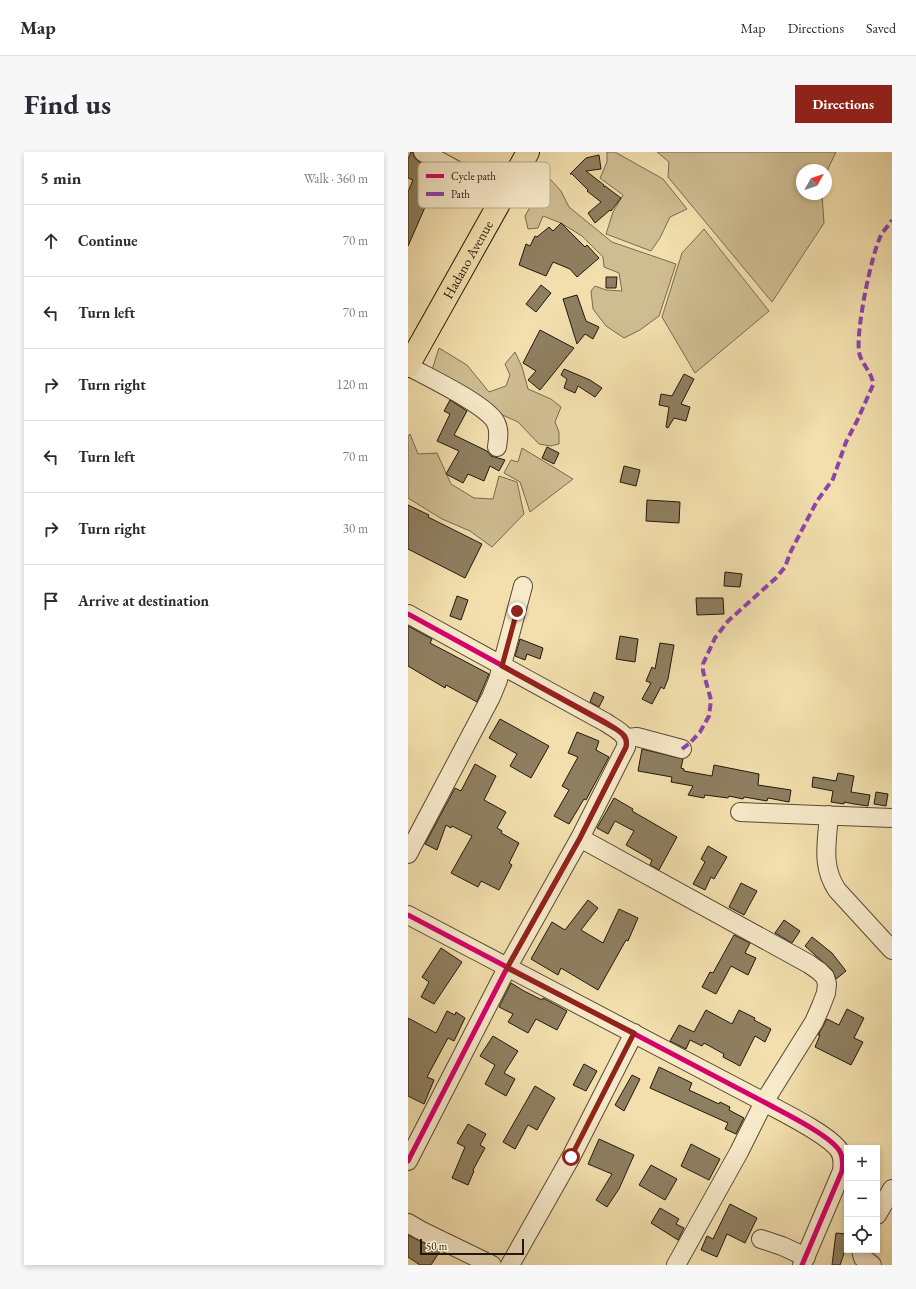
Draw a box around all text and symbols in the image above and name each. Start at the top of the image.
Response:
text: Map [20,15,56,40]
text: Map [740,19,766,37]
text: Directions [788,19,844,37]
text: Saved [866,19,896,37]
button: Directions [795,85,892,123]
text: Find us [24,86,111,122]
legend [418,162,550,208]
north arrow [796,164,832,200]
text: 5 min [40,167,81,189]
text: Cycle path [451,169,496,183]
text: Walk · 360 m [304,170,368,187]
text: Path [451,187,470,201]
street label: Hadano Avenue [439,217,497,302]
icon: ahead [40,230,62,252]
text: Continue [78,231,138,250]
text: 70 m [343,232,368,249]
icon: left [40,302,62,324]
text: Turn left [78,303,135,322]
text: 70 m [343,304,368,321]
icon: right [40,374,62,396]
text: Turn right [78,375,146,394]
text: 120 m [337,376,368,393]
icon: left [40,446,62,468]
text: Turn left [78,447,135,466]
text: 70 m [343,448,368,465]
icon: right [40,518,62,540]
text: Turn right [78,519,146,538]
text: 30 m [343,520,368,537]
icon: arrive [40,590,62,612]
text: Arrive at destination [78,591,209,610]
route end [508,602,526,620]
map controls [844,1145,880,1253]
button: + [844,1145,880,1181]
route start [562,1148,580,1166]
button: − [844,1181,880,1217]
button: locate [844,1217,880,1253]
scale bar [420,1237,524,1256]
text: 50 m [426,1239,447,1253]

